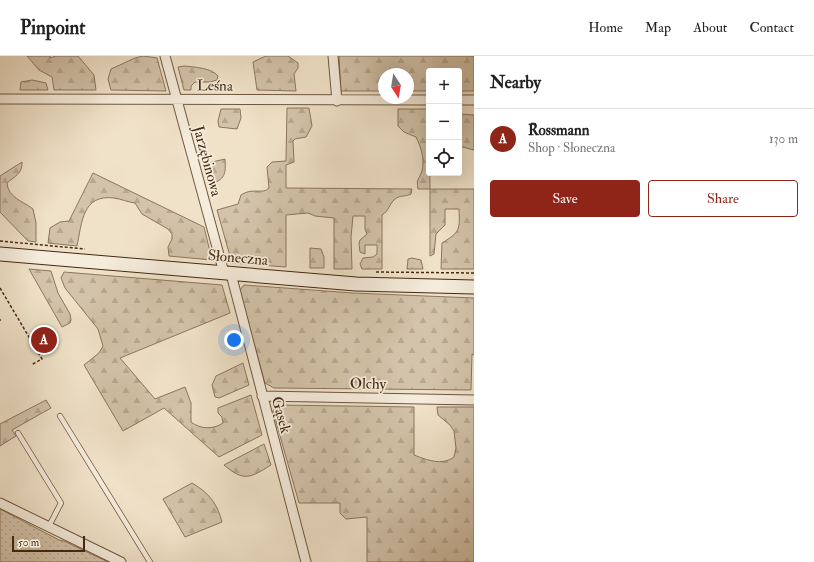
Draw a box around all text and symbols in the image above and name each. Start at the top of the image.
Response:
text: Pinpoint [20,16,85,40]
text: Home [588,19,623,36]
text: Map [645,19,671,36]
text: About [693,19,727,36]
text: Contact [749,19,794,36]
north arrow [378,68,414,104]
map controls [426,68,462,176]
button: + [426,68,462,104]
text: Nearby [490,72,541,93]
street label: Leśna [197,76,234,96]
button: − [426,104,462,140]
text: Rossmann [528,121,589,140]
street label: Jarzębinowa [187,123,226,200]
text: A [499,131,507,147]
text: 130 m [769,131,798,147]
button: locate [426,140,462,176]
text: Shop · Słoneczna [528,140,615,156]
button: Save [490,180,640,217]
button: Share [648,180,798,217]
street label: Słoneczna [207,246,270,270]
pin: A [31,325,57,355]
your location [224,330,244,350]
street label: Olchy [350,374,387,394]
street label: Gąsek [267,394,295,436]
scale bar [12,534,85,553]
text: 50 m [18,536,39,549]

